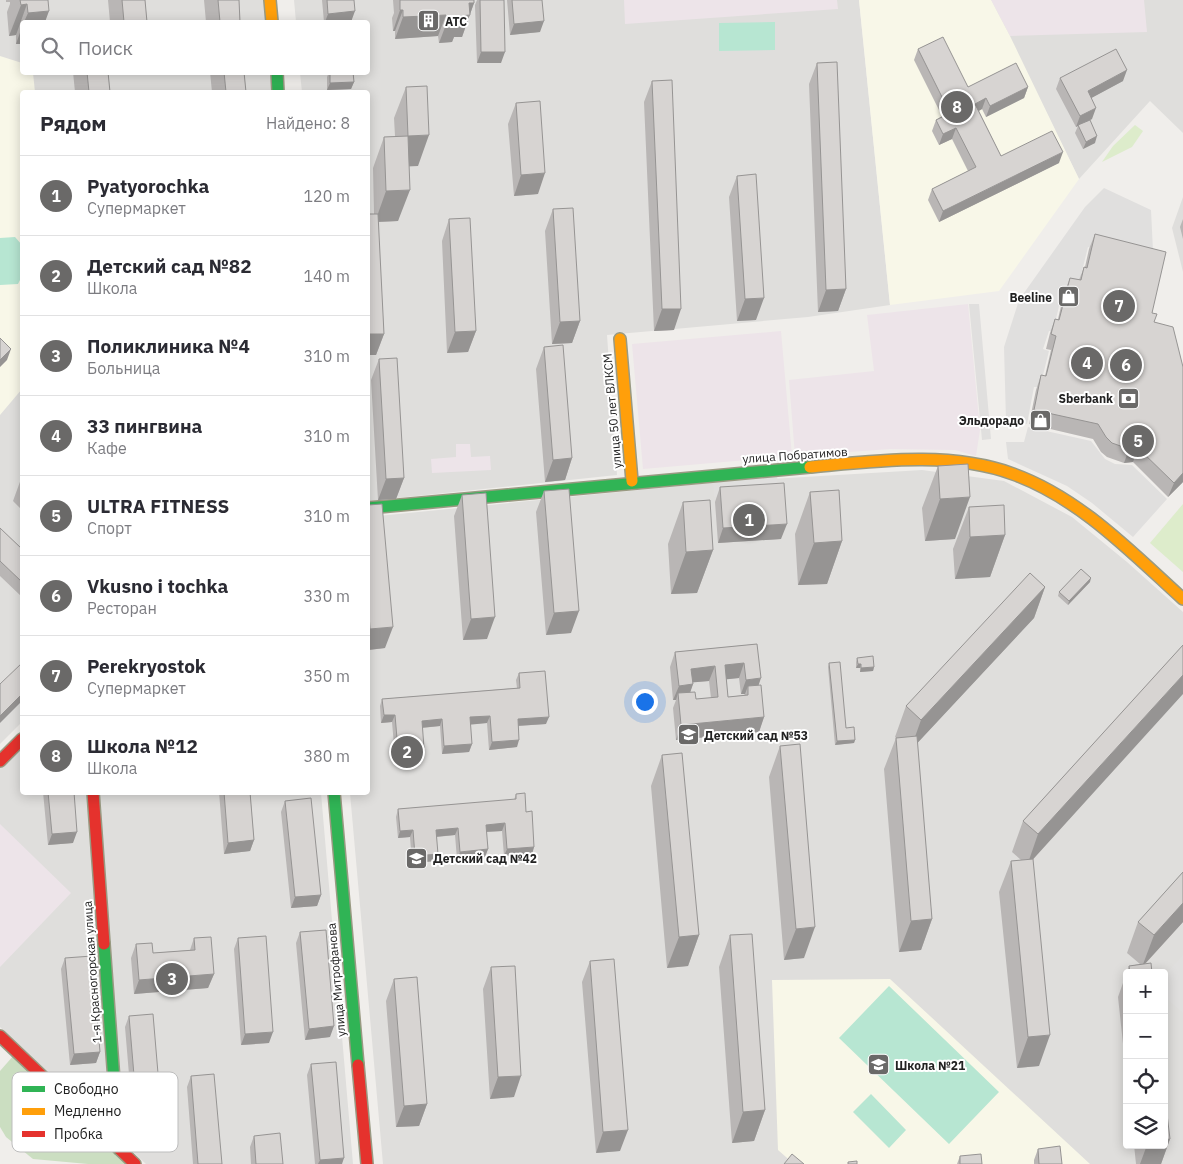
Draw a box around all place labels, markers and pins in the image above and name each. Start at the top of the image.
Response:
building icon: АТС [417,9,441,33]
place label: АТС [445,14,467,29]
pin: 8 [941,88,973,126]
shop icon: Beeline [1056,285,1080,309]
pin: 7 [1103,287,1135,325]
place label: Beeline [1010,290,1052,305]
pin: 4 [1071,344,1103,382]
pin: 6 [1110,346,1142,384]
bank icon: Sberbank [1117,386,1141,410]
place label: Sberbank [1058,391,1113,406]
shop icon: Эльдорадо [1028,408,1052,432]
place label: Эльдорадо [959,413,1024,428]
pin: 5 [1122,422,1154,460]
pin: 1 [733,501,765,539]
school or university icon: Детский сад №53 [676,723,700,747]
place label: Детский сад №53 [704,728,808,743]
pin: 2 [391,733,423,771]
school or university icon: Детский сад №42 [405,846,429,870]
place label: Детский сад №42 [433,851,537,866]
pin: 3 [156,960,188,998]
school or university icon: Школа №21 [867,1053,891,1077]
place label: Школа №21 [895,1058,965,1073]

